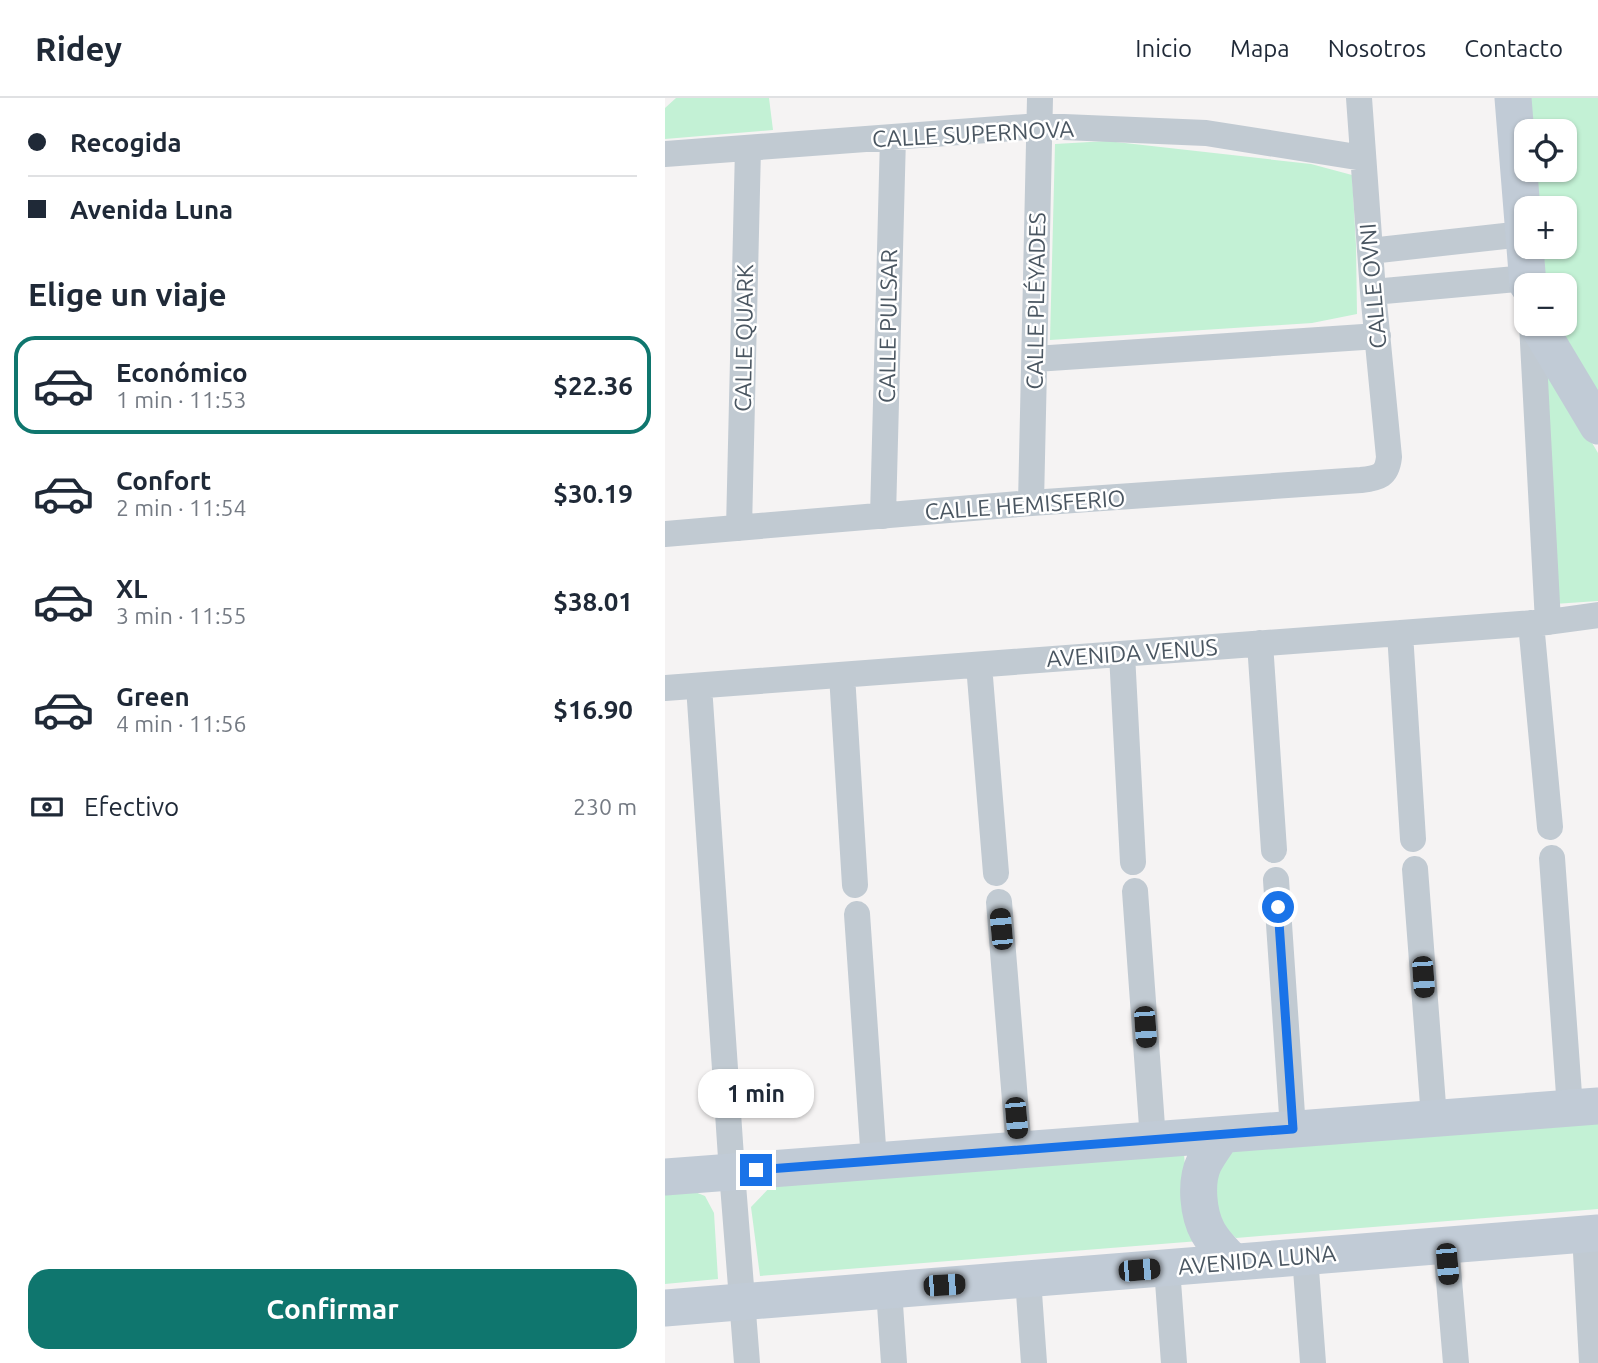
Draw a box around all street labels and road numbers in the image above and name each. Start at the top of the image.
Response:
street label: CALLE SUPERNOVA [871,116,1075,151]
street label: CALLE PLÉYADES [1020,212,1050,390]
street label: CALLE OVNI [1355,222,1390,350]
street label: CALLE PULSAR [874,249,901,403]
street label: CALLE QUARK [730,264,757,412]
street label: CALLE HEMISFERIO [924,485,1126,524]
street label: AVENIDA VENUS [1046,634,1218,671]
street label: AVENIDA LUNA [1177,1240,1337,1279]

